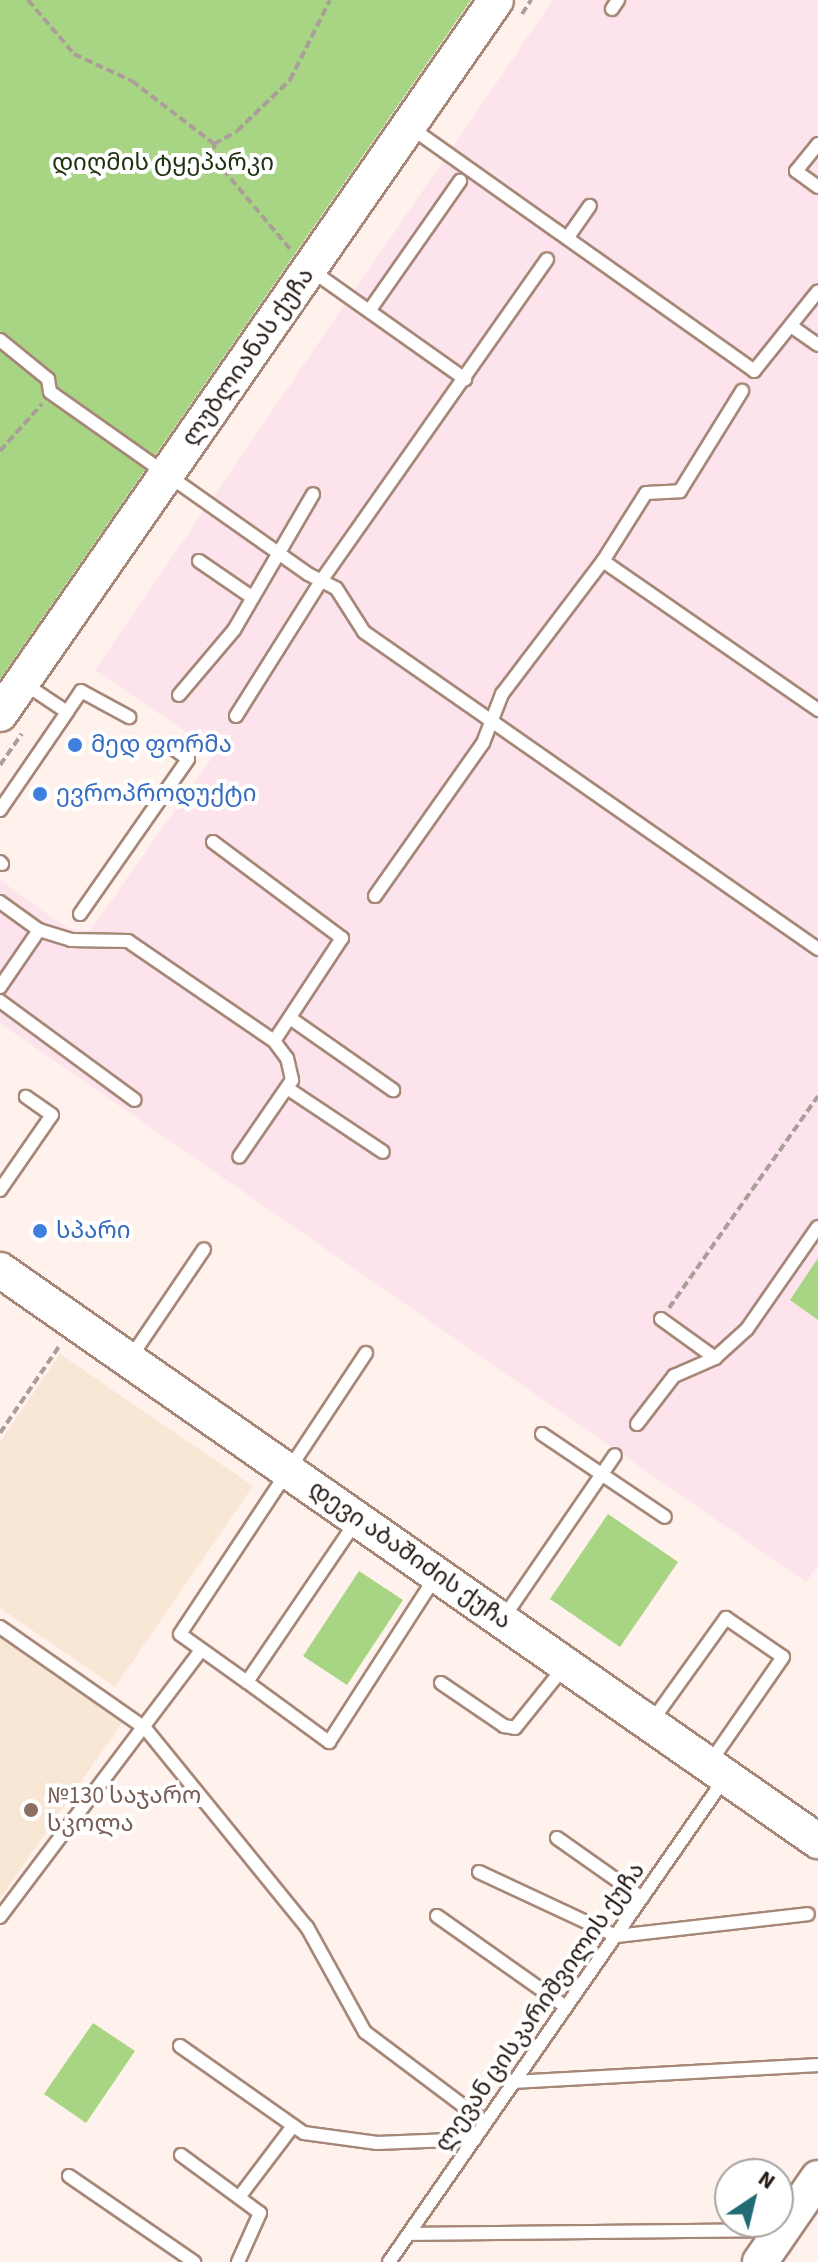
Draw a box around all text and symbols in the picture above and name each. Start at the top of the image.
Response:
park label: დიღმის ტყეპარკი [52,149,274,177]
street label: ლუბლიანას ქუჩა [176,262,320,452]
place label: მედ ფორმა [91,731,232,759]
marker: მედ ფორმა [66,736,84,754]
place label: ევროპროდუქტი [56,780,256,808]
marker: ევროპროდუქტი [31,785,49,803]
place label: სპარი [56,1217,131,1245]
marker: სპარი [31,1222,49,1240]
street label: დევი აბაშიძის ქუჩა [303,1474,517,1636]
place label: №130 საჯარო სკოლა [47,1782,201,1838]
marker: №130 საჯარო სკოლა [22,1801,40,1819]
street label: ლევან ცისკარიშვილის ქუჩა [429,1857,651,2157]
north arrow [714,2158,794,2238]
text: N [751,2163,782,2197]

